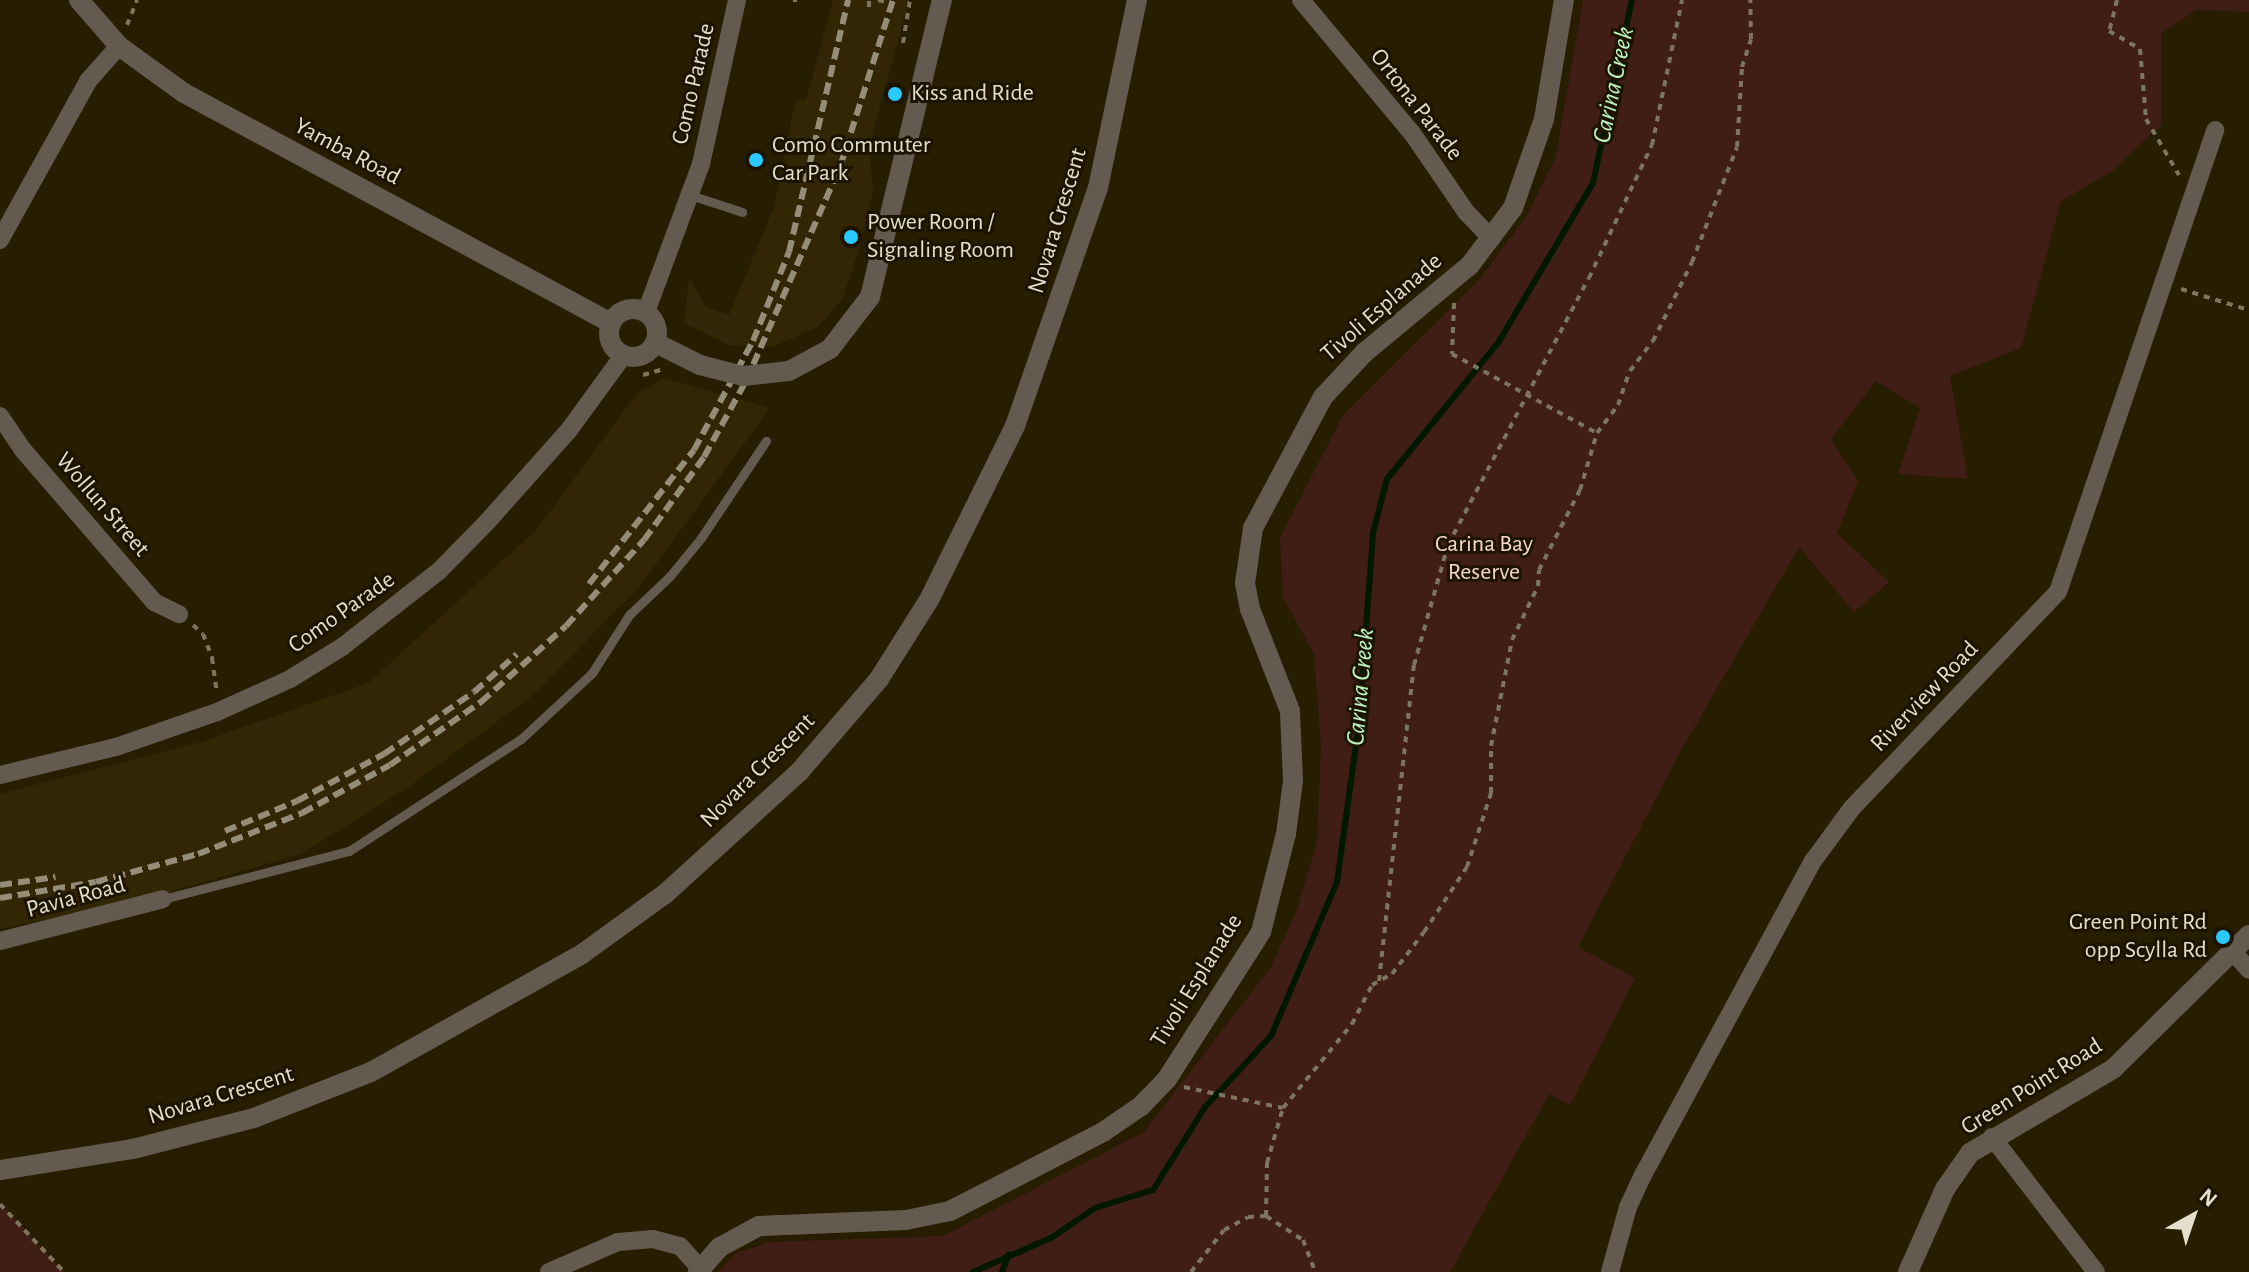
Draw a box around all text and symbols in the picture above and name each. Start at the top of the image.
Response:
street label: Como Parade [666,21,722,147]
water label: Carina Creek [1586,24,1642,146]
street label: Ortona Parade [1363,43,1469,167]
place label: Kiss and Ride [911,80,1034,108]
marker: Kiss and Ride [886,85,904,103]
street label: Yamba Road [289,112,405,192]
place label: Como Commuter Car Park [772,132,931,188]
street label: Novara Crescent [1022,145,1094,297]
marker: Como Commuter Car Park [747,151,765,169]
place label: Power Room / Signaling Room [867,209,1014,265]
marker: Power Room / Signaling Room [842,228,860,246]
street label: Tivoli Esplanade [1315,248,1449,368]
street label: Wollun Street [49,447,155,563]
park label: Carina Bay Reserve [1435,531,1533,587]
street label: Como Parade [283,566,401,660]
water label: Carina Creek [1340,627,1382,747]
street label: Riverview Road [1865,636,1985,758]
street label: Novara Crescent [695,708,821,834]
street label: Pavia Road [23,871,129,925]
street label: Tivoli Esplanade [1145,909,1249,1053]
place label: Green Point Rd opp Scylla Rd [2069,909,2207,965]
marker: Green Point Rd opp Scylla Rd [2214,928,2232,946]
street label: Green Point Road [1956,1032,2108,1142]
street label: Novara Crescent [145,1060,297,1132]
north arrow [2153,1176,2233,1256]
text: N [2195,1184,2221,1211]

